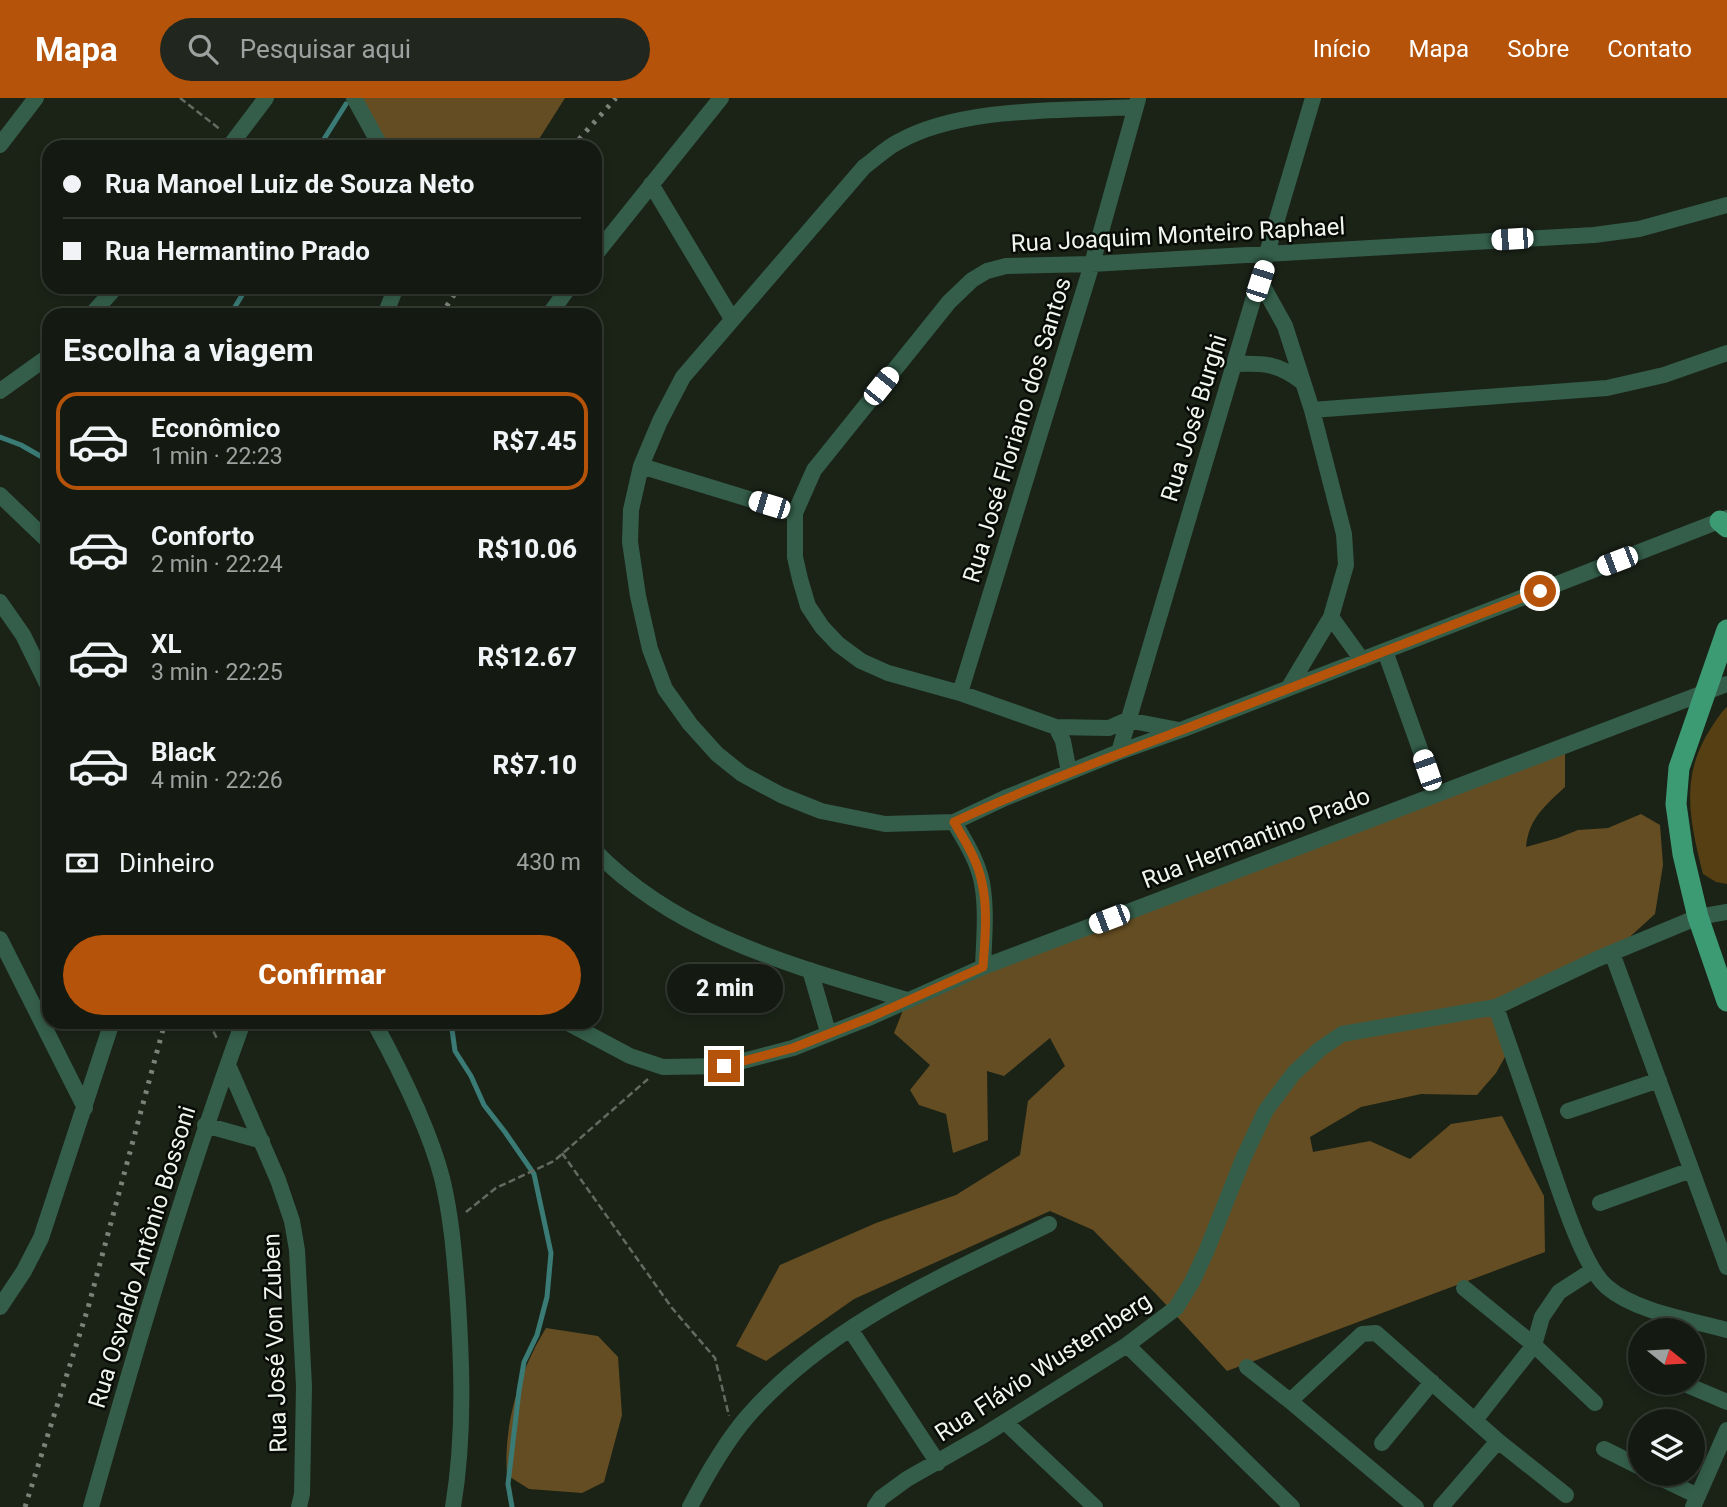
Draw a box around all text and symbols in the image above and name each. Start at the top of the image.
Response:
search box [160,18,650,81]
text: Mapa [35,30,118,69]
icon: search [184,30,222,68]
text: Pesquisar aqui [240,34,411,64]
text: Início [1313,35,1371,63]
text: Mapa [1409,35,1469,63]
text: Sobre [1507,35,1569,63]
text: Contato [1607,35,1692,63]
text: Rua Manoel Luiz de Souza Neto [105,169,474,199]
street label: Rua Joaquim Monteiro Raphael [1010,212,1346,258]
car [1491,227,1534,251]
text: Rua Hermantino Prado [105,236,370,266]
car [1244,258,1277,304]
street label: Rua José Floriano dos Santos [957,274,1077,586]
text: Escolha a viagem [63,331,314,369]
street label: Rua José Burghi [1155,331,1233,505]
car [860,363,903,409]
icon: car [67,410,130,473]
text: Econômico [151,413,280,443]
text: R$7.45 [493,426,577,456]
text: 1 min · 22:23 [151,443,283,470]
car [746,489,793,521]
icon: car [67,518,130,581]
text: Conforto [151,521,255,551]
text: R$10.06 [478,534,577,564]
car [1594,544,1641,578]
text: 2 min · 22:24 [151,551,283,578]
route start [1524,575,1556,607]
icon: car [67,626,130,689]
text: XL [151,629,182,659]
text: R$12.67 [478,642,577,672]
text: 3 min · 22:25 [151,659,283,686]
icon: car [67,734,130,797]
text: Black [151,737,216,767]
car [1411,747,1444,793]
text: R$7.10 [493,750,577,780]
text: 4 min · 22:26 [151,767,283,794]
street label: Rua Hermantino Prado [1138,782,1374,894]
icon: cash [63,844,101,882]
text: Dinheiro [119,848,215,878]
text: 430 m [516,849,581,876]
car [1086,902,1133,936]
button: Confirmar [63,935,581,1015]
callout: 2 min [666,964,782,1014]
text: 2 min [696,975,754,1002]
route end [708,1050,740,1082]
street label: Rua Osvaldo Antônio Bossoni [83,1102,201,1412]
street label: Rua José Von Zuben [257,1233,293,1453]
street label: Rua Flávio Wustemberg [930,1287,1156,1447]
north arrow [1628,1318,1704,1395]
map controls [1628,1318,1705,1486]
button: layers [1628,1409,1705,1486]

